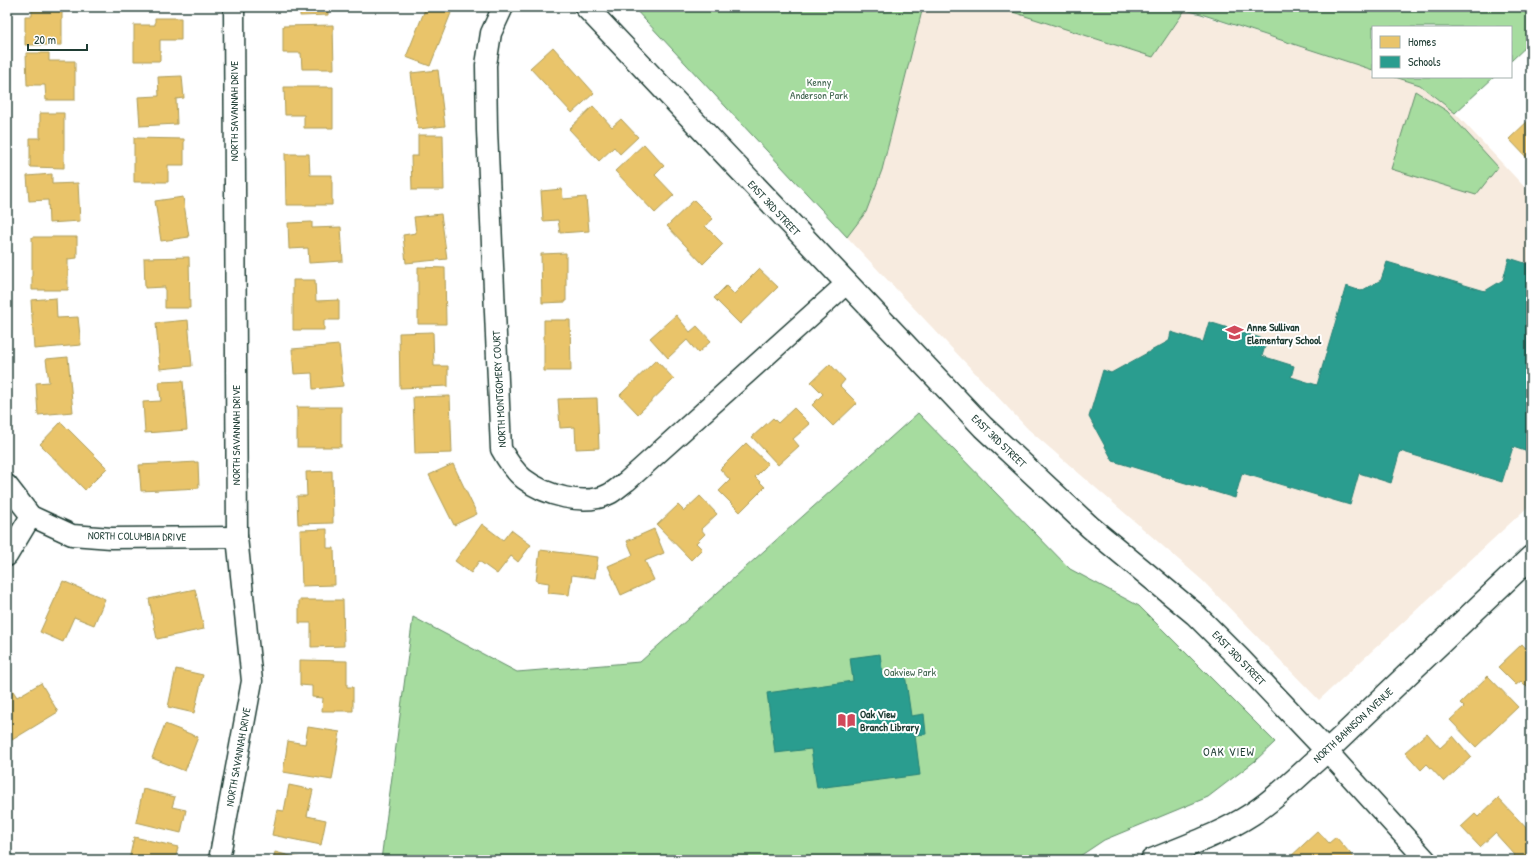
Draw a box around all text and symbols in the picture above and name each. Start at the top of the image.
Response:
scale bar [28,26,87,52]
legend [1372,26,1512,78]
text: 20 m [34,31,56,48]
text: Homes [1408,33,1436,50]
text: Schools [1408,53,1441,70]
street label: NORTH SAVANNAH DRIVE [227,61,241,161]
park label: Kenny Anderson Park [790,75,848,102]
street label: EAST 3RD STREET [745,177,804,239]
place label: Anne Sullivan Elementary School [1247,320,1322,348]
school or university icon: Anne Sullivan Elementary School [1224,323,1244,343]
street label: NORTH MONTGOMERY COURT [489,329,509,448]
street label: NORTH SAVANNAH DRIVE [229,385,243,485]
street label: EAST 3RD STREET [969,411,1030,471]
street label: NORTH COLUMBIA DRIVE [88,528,187,544]
street label: EAST 3RD STREET [1209,628,1269,689]
park label: Oakview Park [884,665,937,679]
street label: NORTH BAHNSON AVENUE [1310,684,1396,766]
street label: NORTH SAVANNAH DRIVE [222,706,254,808]
place label: Oak View Branch Library [860,707,919,735]
library icon: Oak View Branch Library [837,710,857,730]
district label: OAK VIEW [1203,743,1255,760]

